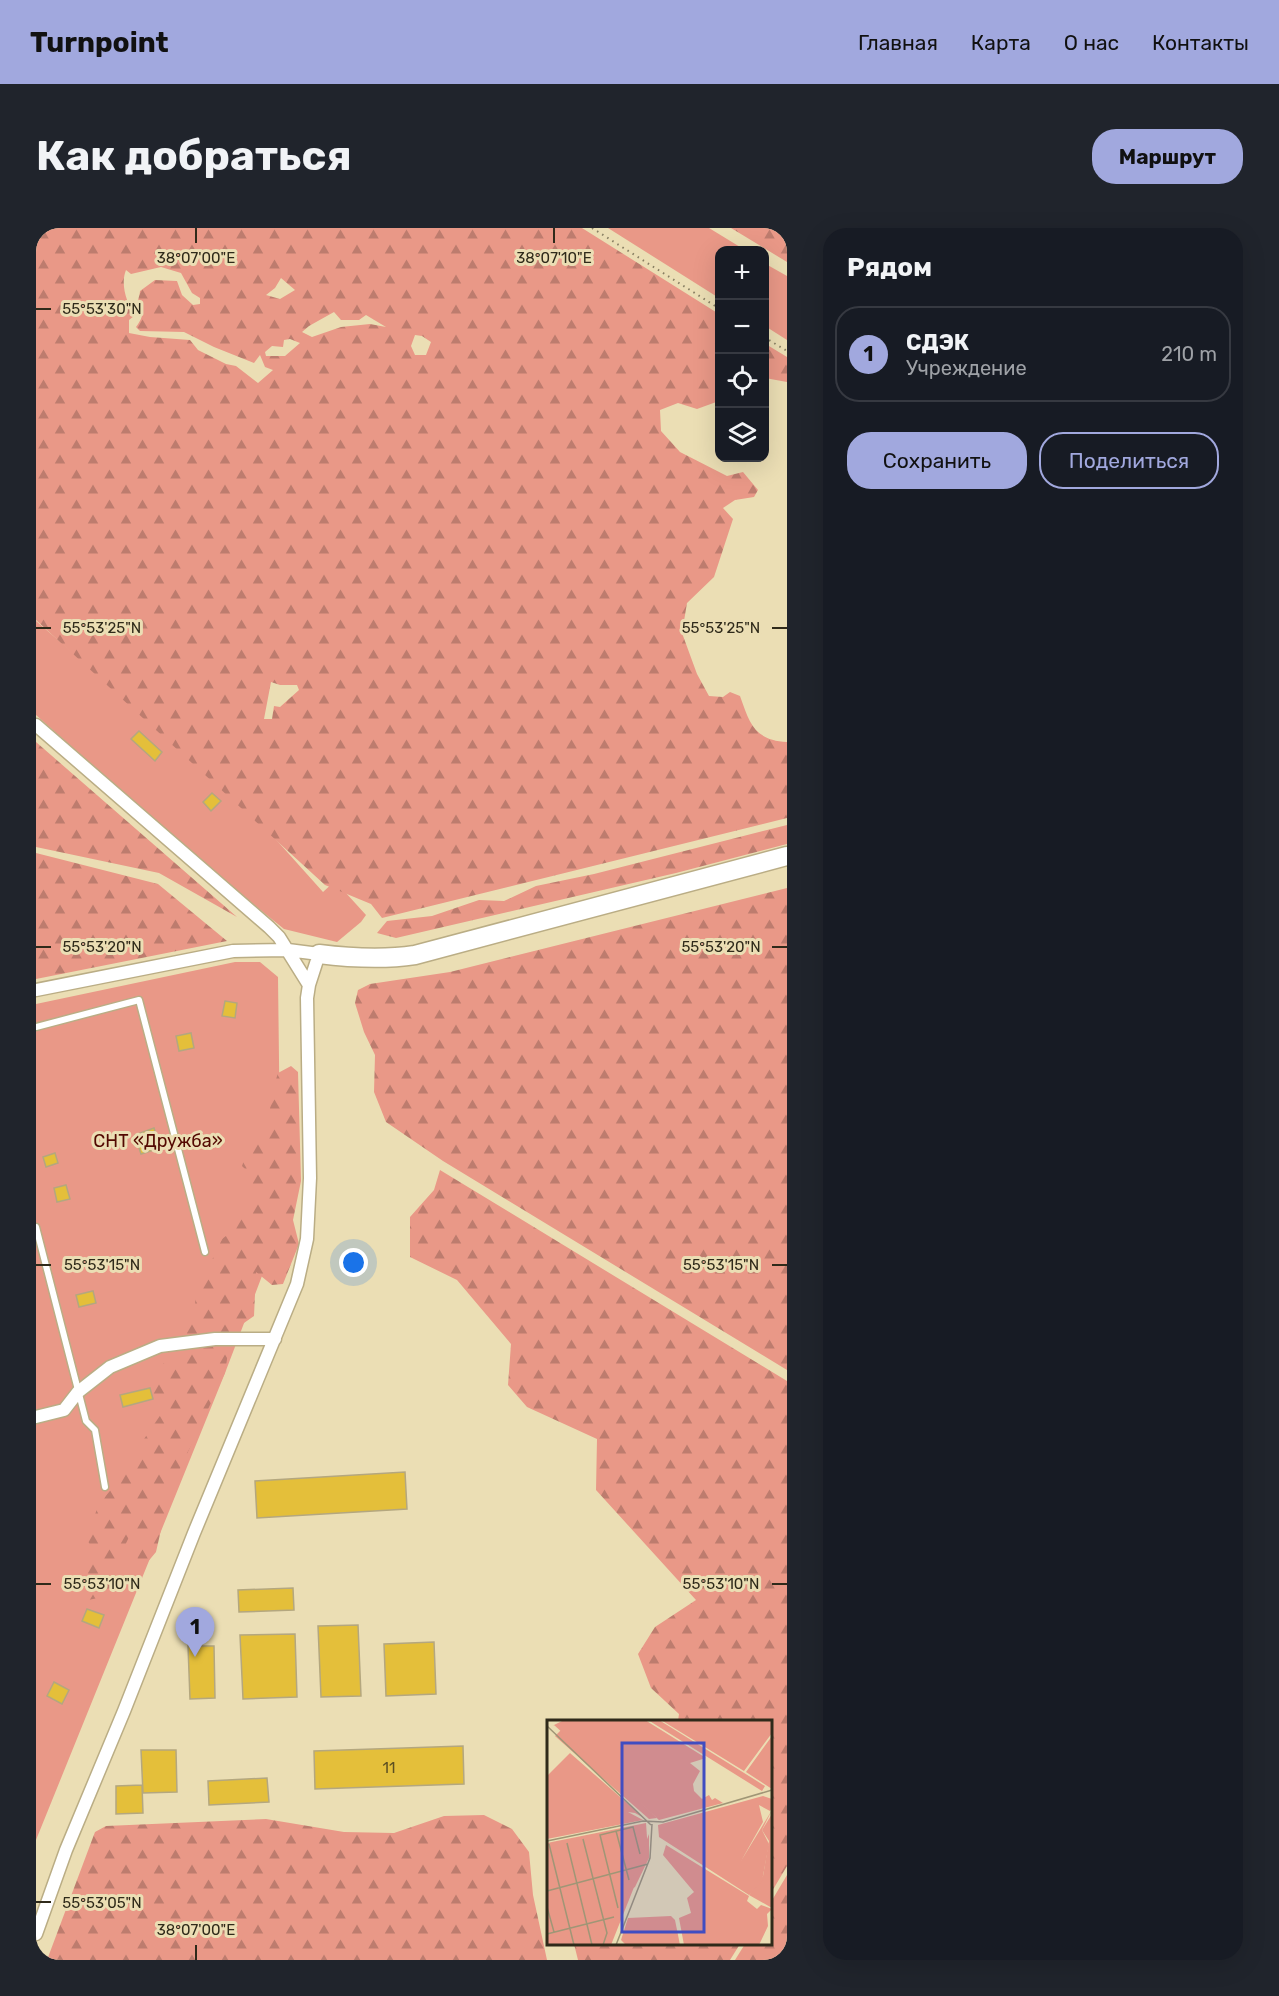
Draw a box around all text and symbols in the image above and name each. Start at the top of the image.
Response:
text: Turnpoint [30,26,169,59]
text: Главная [858,30,938,55]
text: Карта [971,30,1031,55]
text: О нас [1064,30,1119,55]
text: Контакты [1152,30,1249,55]
button: Маршрут [1092,129,1243,184]
text: Как добраться [36,131,352,181]
map controls [715,246,769,462]
button: + [715,246,769,300]
text: 38°07'00"E [157,249,235,267]
text: 38°07'10"E [516,249,592,267]
text: Рядом [847,252,932,283]
text: 55°53'30"N [62,300,142,318]
button: − [715,300,769,354]
text: СДЭК [906,329,969,356]
text: 1 [864,342,873,366]
text: 210 m [1161,342,1217,366]
button: locate [715,354,769,408]
text: Учреждение [906,356,1027,380]
button: layers [715,408,769,462]
button: Сохранить [847,432,1027,489]
button: Поделиться [1039,432,1219,489]
text: 55°53'25"N [63,619,141,637]
text: 55°53'25"N [682,619,760,637]
text: 55°53'20"N [62,938,142,956]
text: 55°53'20"N [681,938,761,956]
park label: СНТ «Дружба» [93,1130,223,1152]
your location [339,1248,368,1277]
text: 55°53'15"N [64,1256,140,1274]
text: 55°53'15"N [683,1256,759,1274]
text: 55°53'10"N [64,1575,140,1593]
text: 55°53'10"N [683,1575,759,1593]
pin: 1 [176,1608,214,1657]
inset map [547,1720,772,1945]
house number: 11 [383,1759,395,1777]
text: 55°53'05"N [62,1894,142,1912]
text: 38°07'00"E [157,1921,235,1939]

